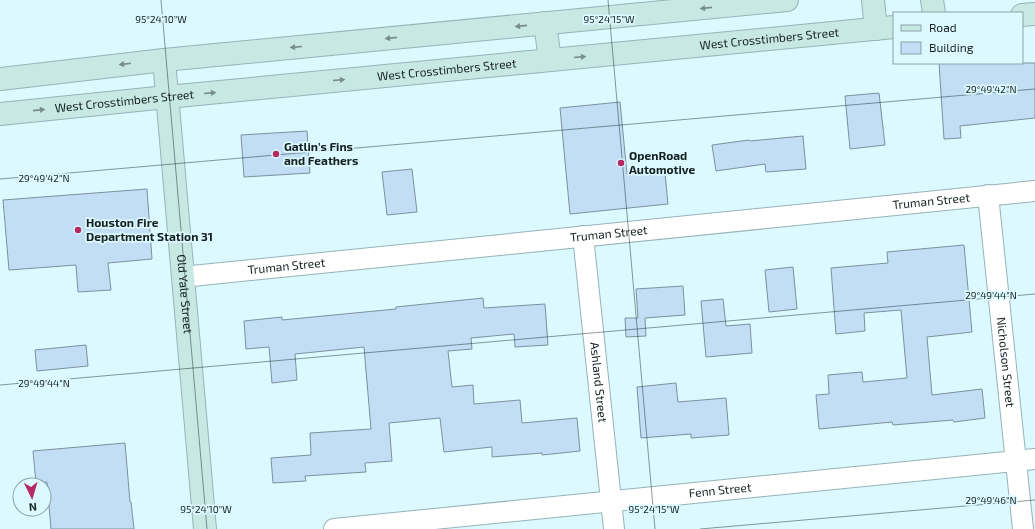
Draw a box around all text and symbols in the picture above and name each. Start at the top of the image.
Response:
one-way arrow [700,5,712,11]
legend [893,12,1023,64]
text: 95°24'10"W [135,13,187,25]
text: 95°24'15"W [584,13,635,25]
text: Road [929,20,957,34]
one-way arrow [515,22,527,29]
street label: West Crosstimbers Street [699,24,840,52]
one-way arrow [385,35,397,41]
text: Building [929,40,974,54]
one-way arrow [290,44,302,51]
one-way arrow [574,54,586,61]
street label: West Crosstimbers Street [376,55,517,83]
one-way arrow [119,61,131,68]
one-way arrow [333,77,345,84]
text: 29°49'42"N [965,83,1017,95]
street label: West Crosstimbers Street [54,86,195,114]
one-way arrow [204,89,216,96]
one-way arrow [33,107,45,114]
place label: Gatlin's Fins and Feathers [284,139,358,167]
place label: OpenRoad Automotive [629,148,695,176]
marker: Gatlin's Fins and Feathers [271,149,281,159]
marker: OpenRoad Automotive [616,158,626,168]
text: 29°49'42"N [18,172,70,184]
street label: Truman Street [892,190,971,211]
place label: Houston Fire Department Station 31 [86,215,213,243]
street label: Truman Street [569,222,649,244]
marker: Houston Fire Department Station 31 [73,225,83,235]
street label: Old Yale Street [175,254,196,335]
street label: Truman Street [247,255,326,276]
text: 29°49'44"N [965,289,1017,301]
street label: Nicholson Street [995,316,1018,408]
street label: Ashland Street [588,341,611,423]
text: 29°49'44"N [18,377,70,389]
north arrow [12,477,52,517]
street label: Fenn Street [688,479,752,500]
text: 29°49'46"N [965,494,1017,506]
text: N [28,501,37,514]
text: 95°24'10"W [180,503,232,515]
text: 95°24'15"W [629,503,680,515]

